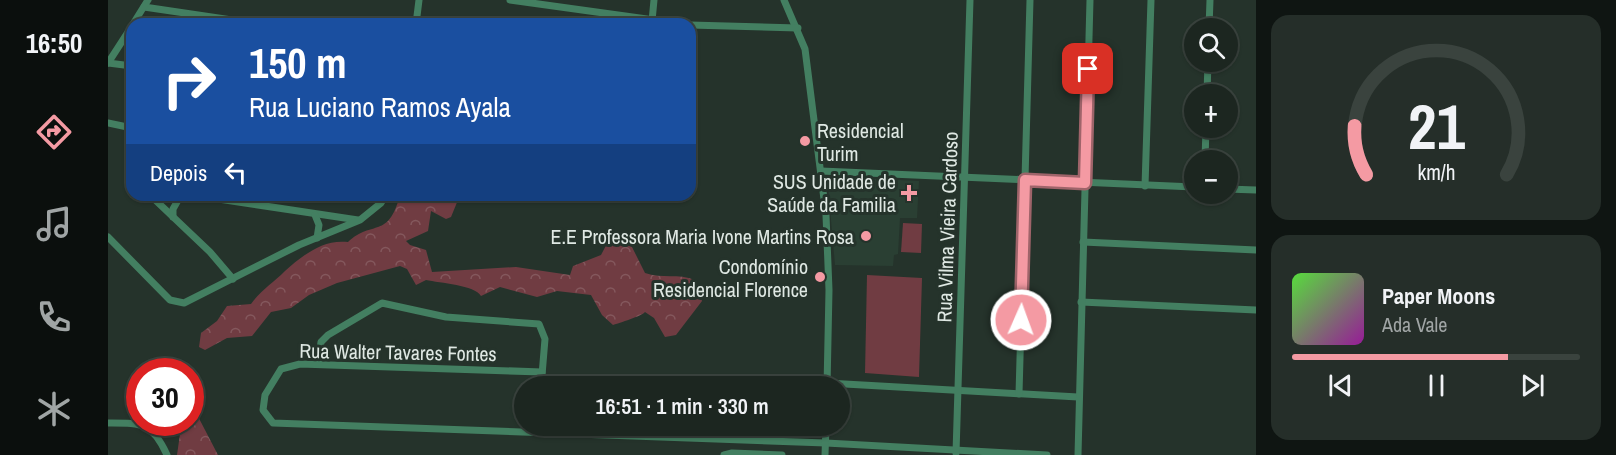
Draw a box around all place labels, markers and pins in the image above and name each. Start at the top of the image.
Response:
pin [1062,43,1113,94]
place label: Residencial Turim [817,117,904,167]
marker: Residencial Turim [798,134,812,148]
place label: SUS Unidade de Saúde da Familia [767,168,896,218]
marker: SUS Unidade de Saúde da Familia [900,184,918,202]
place label: E.E Professora Maria Ivone Martins Rosa [550,223,854,250]
marker: E.E Professora Maria Ivone Martins Rosa [859,229,873,243]
place label: Condomínio Residencial Florence [653,253,808,303]
marker: Condomínio Residencial Florence [813,270,827,284]

